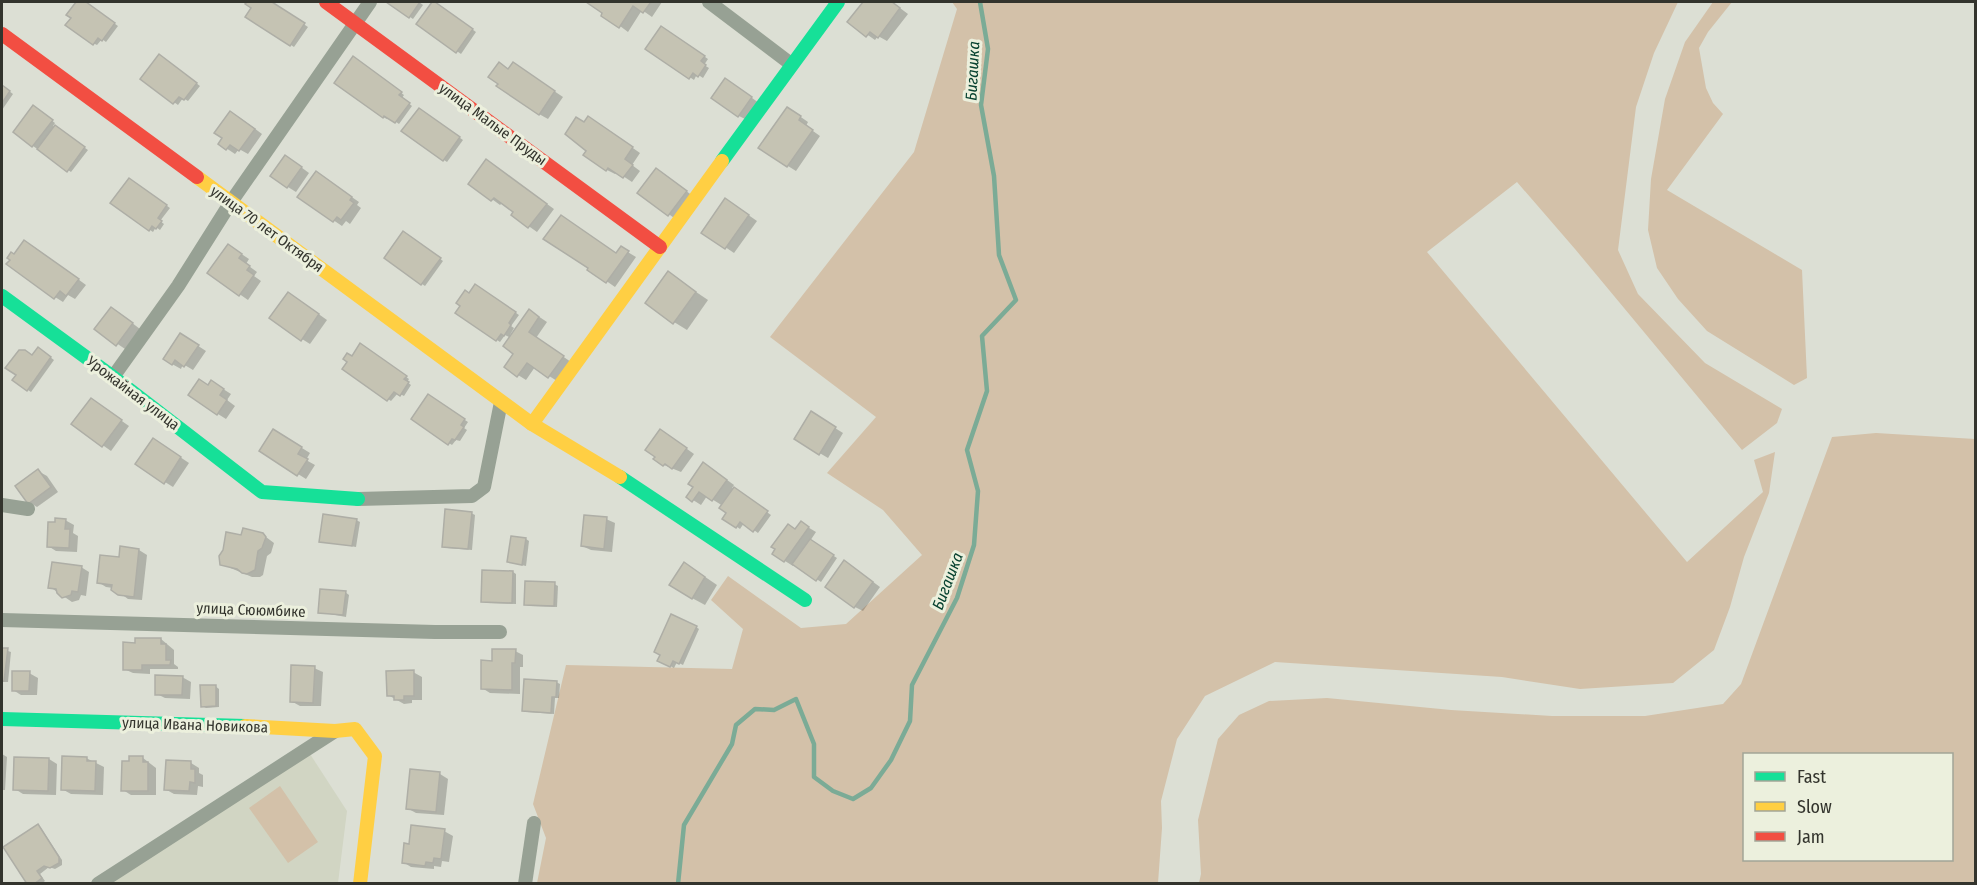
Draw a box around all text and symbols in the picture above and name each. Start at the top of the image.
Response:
water label: Бигашка [961,41,984,101]
street label: улица Малые Пруды [436,79,550,169]
street label: улица 70 лет Октября [207,182,327,276]
street label: Урожайная улица [82,352,183,434]
water label: Бигашка [928,550,967,612]
street label: улица Сююмбике [196,599,306,621]
street label: улица Ивана Новикова [122,713,268,737]
legend [1743,753,1953,861]
text: Fast [1797,766,1826,788]
text: Slow [1797,796,1832,818]
text: Jam [1797,826,1825,848]

